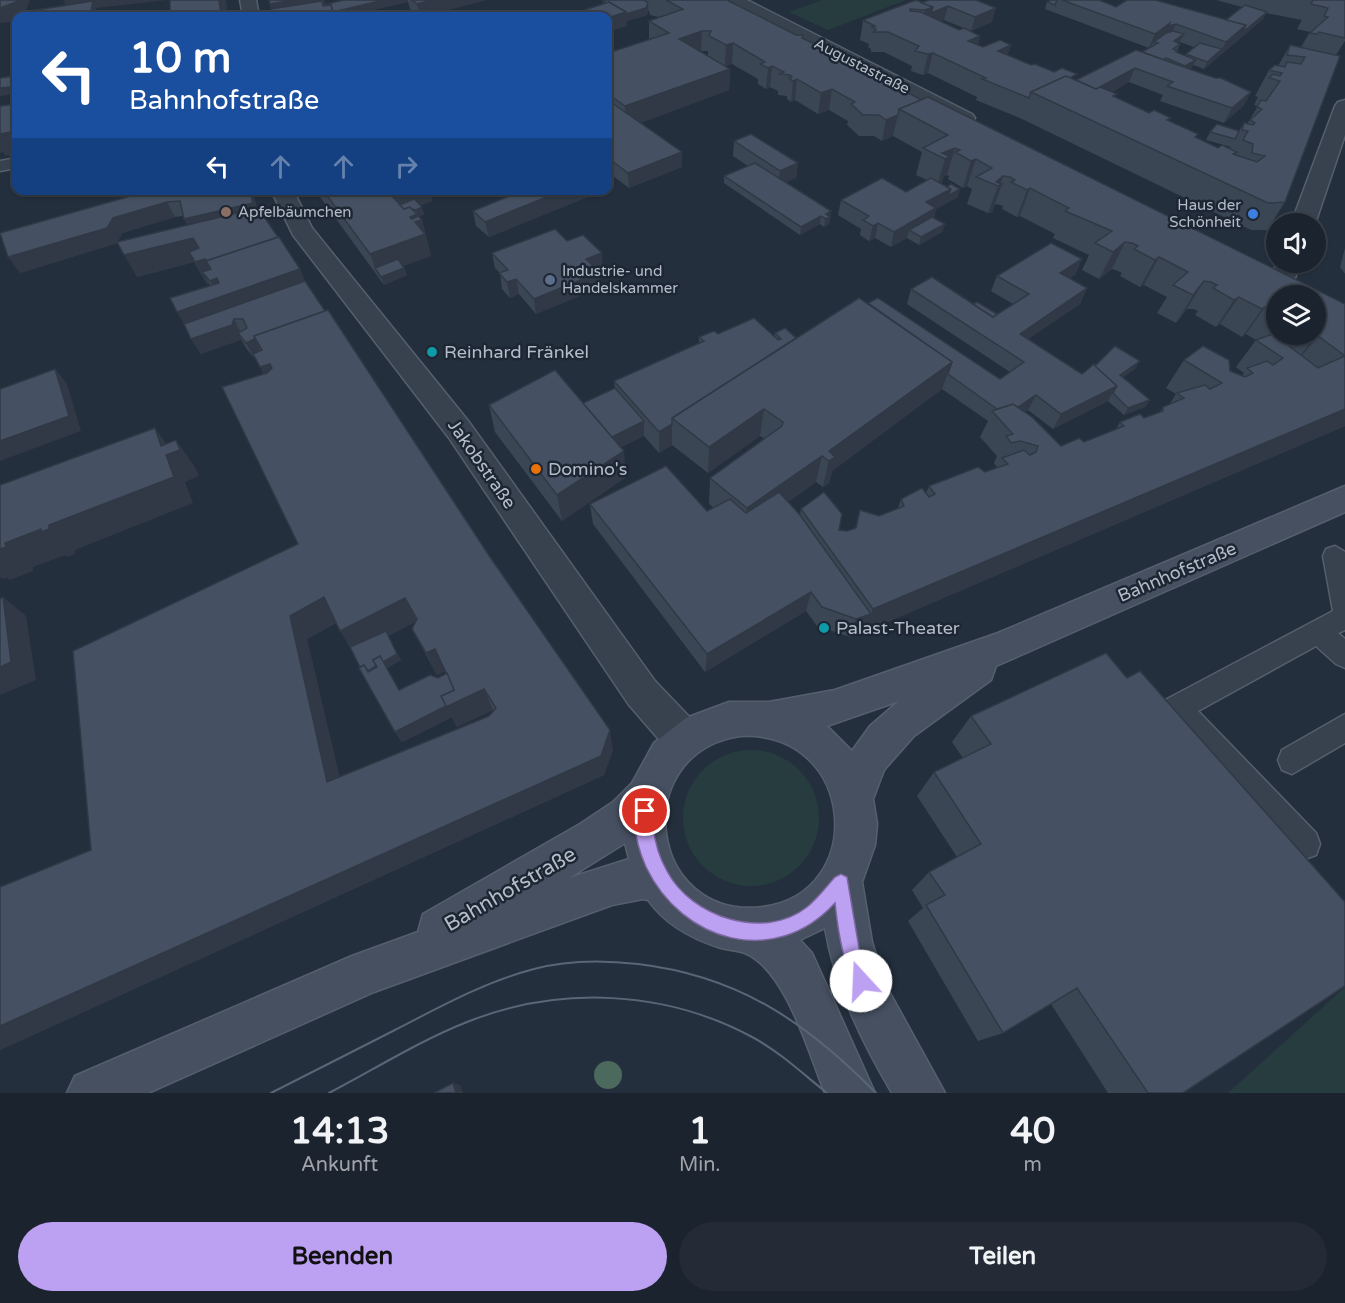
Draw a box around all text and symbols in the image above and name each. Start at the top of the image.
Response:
text: 10 m [129,33,231,84]
street label: Augustastraße [811,34,913,98]
icon: left [30,36,108,114]
text: Bahnhofstraße [129,84,319,117]
icon: left [201,150,234,183]
icon: ahead [264,150,297,183]
icon: ahead [327,150,360,183]
icon: right [390,150,423,183]
place label: Haus der Schönheit [1169,196,1241,231]
place label: Apfelbäumchen [238,203,352,221]
marker: Apfelbäumchen [219,205,233,219]
marker: Haus der Schönheit [1246,207,1260,221]
map controls [1266,213,1326,345]
button: sound [1266,213,1326,273]
place label: Industrie- und Handelskammer [562,262,678,297]
marker: Industrie- und Handelskammer [543,273,557,287]
button: layers [1266,285,1326,345]
place label: Reinhard Fränkel [444,341,589,363]
marker: Reinhard Fränkel [425,345,439,359]
street label: Jakobstraße [443,415,521,513]
place label: Domino's [548,458,627,480]
marker: Domino's [529,462,543,476]
street label: Bahnhofstraße [1114,537,1240,607]
place label: Palast-Theater [836,617,960,639]
marker: Palast-Theater [817,621,831,635]
pin [619,785,670,836]
icon: arrive [628,794,661,827]
street label: Bahnhofstraße [440,842,581,937]
position arrow [829,949,893,1013]
text: 14:13 [290,1110,389,1153]
text: 1 [688,1110,711,1153]
text: 40 [1010,1110,1055,1153]
text: Ankunft [301,1153,378,1177]
text: Min. [679,1153,721,1177]
text: m [1024,1153,1042,1177]
button: Beenden [18,1222,667,1291]
button: Teilen [679,1222,1327,1291]

